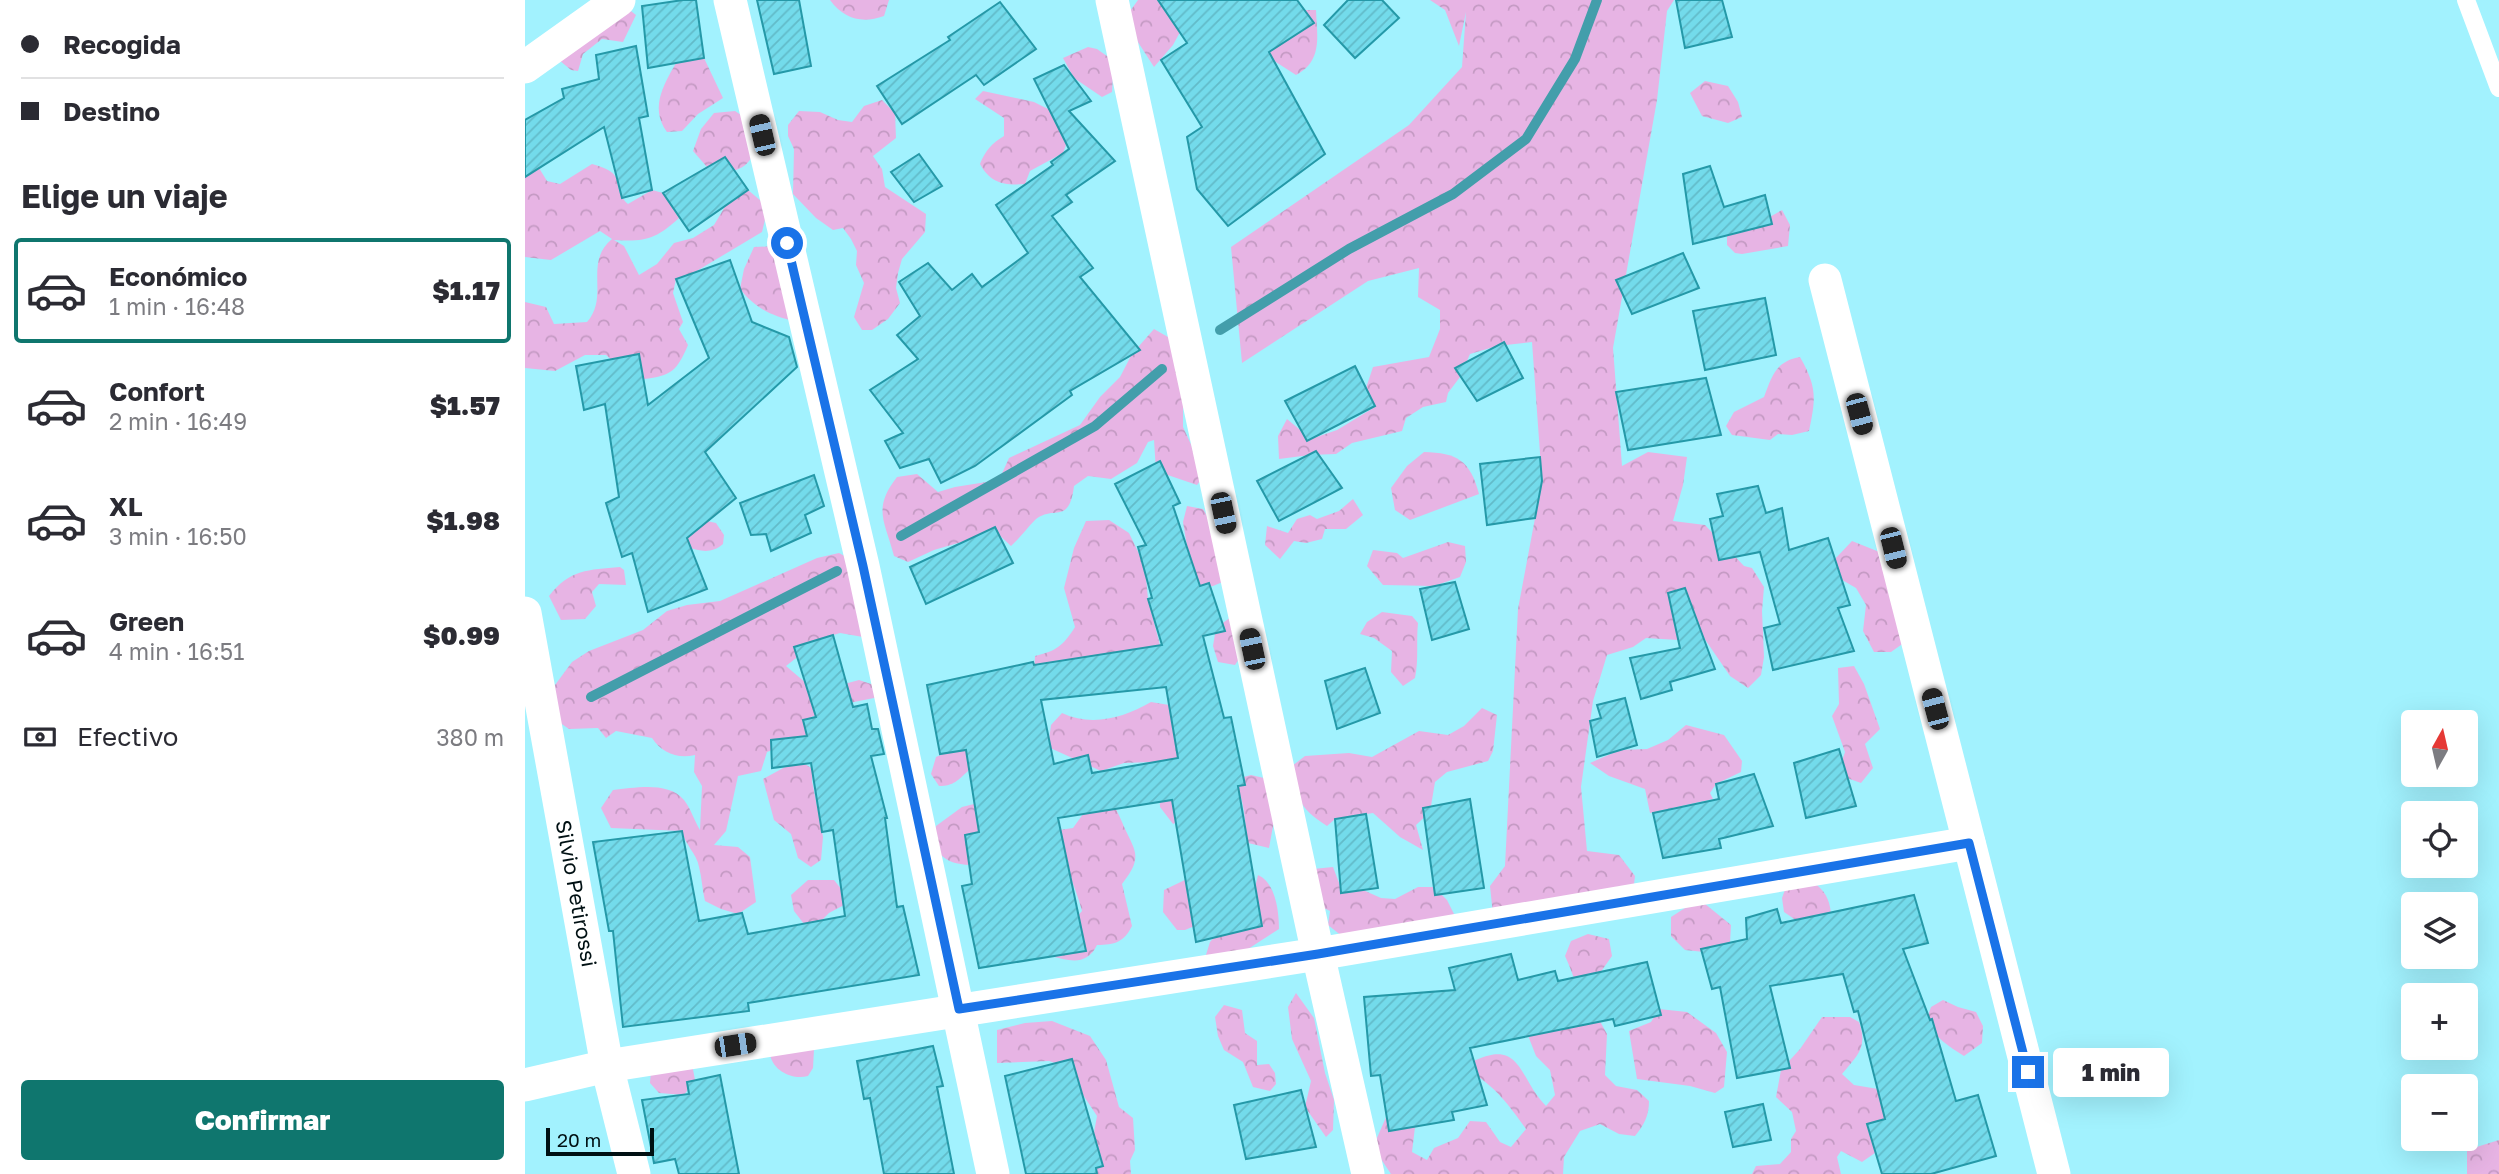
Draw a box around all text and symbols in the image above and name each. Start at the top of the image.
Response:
text: Recogida [63,29,181,60]
text: Destino [63,96,160,127]
car [748,112,777,158]
text: Elige un viaje [21,177,228,215]
route start [771,227,803,259]
icon: car [25,259,88,322]
text: Económico [109,261,247,292]
text: $1.17 [432,275,500,306]
text: 1 min · 16:48 [109,292,245,320]
icon: car [25,374,88,437]
text: Confort [109,376,205,407]
text: $1.57 [430,390,500,421]
car [1844,391,1875,437]
text: 2 min · 16:49 [109,407,247,435]
icon: car [25,489,88,552]
car [1209,490,1238,536]
text: XL [109,491,143,522]
text: $1.98 [426,505,500,536]
text: 3 min · 16:50 [109,522,247,550]
car [1878,525,1909,571]
icon: car [25,604,88,667]
text: Green [109,606,184,637]
text: $0.99 [423,620,500,651]
car [1238,626,1267,672]
text: 4 min · 16:51 [109,637,244,665]
car [1920,686,1951,732]
north arrow [2401,710,2478,788]
map controls [2401,710,2478,1151]
icon: cash [21,718,59,756]
text: Efectivo [77,721,178,752]
text: 380 m [436,723,504,751]
button: locate [2401,801,2478,878]
street label: Silvio Petirossi [551,818,603,969]
button: layers [2401,892,2478,969]
button: + [2401,983,2478,1060]
car [713,1031,758,1059]
callout: 1 min [2053,1048,2168,1096]
route end [2012,1056,2044,1088]
text: 1 min [2082,1058,2140,1086]
button: − [2401,1074,2478,1151]
button: Confirmar [21,1080,504,1160]
scale bar [546,1125,655,1157]
text: 20 m [557,1128,601,1151]

